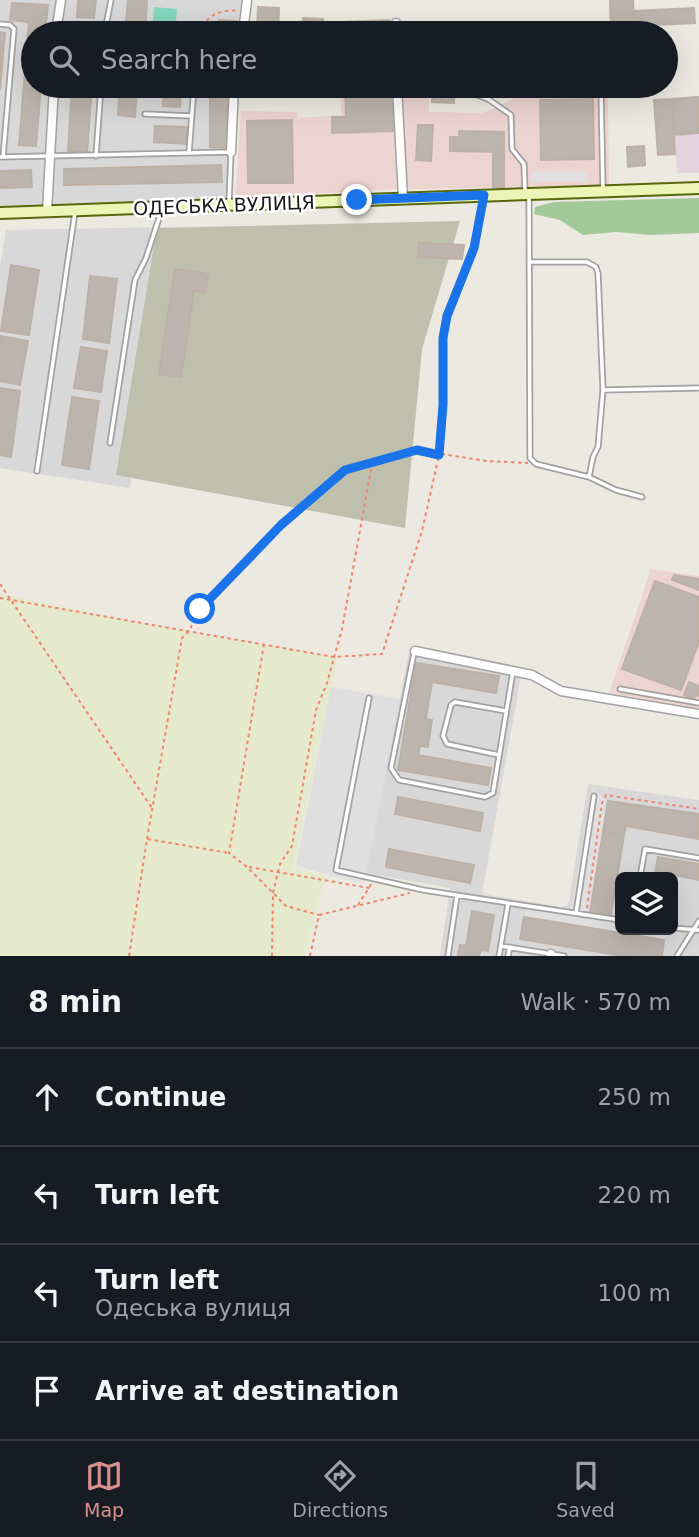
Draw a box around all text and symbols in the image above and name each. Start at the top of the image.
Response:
search box [21,21,678,98]
icon: search [45,41,83,79]
text: Search here [101,45,257,75]
route end [341,184,372,215]
street label: ОДЕСЬКА ВУЛИЦЯ [133,191,315,219]
route start [184,593,215,624]
map controls [615,872,678,935]
button: layers [615,872,678,935]
text: 8 min [28,984,122,1019]
text: Walk · 570 m [520,989,671,1015]
icon: ahead [28,1078,66,1116]
text: Continue [95,1082,226,1112]
text: 250 m [597,1084,671,1110]
icon: left [28,1176,66,1214]
text: Turn left [95,1180,219,1210]
text: 220 m [597,1182,671,1208]
text: Turn left [95,1265,219,1295]
icon: left [28,1274,66,1312]
text: 100 m [597,1280,671,1306]
text: Одеська вулиця [95,1295,291,1321]
icon: arrive [28,1372,66,1410]
text: Arrive at destination [95,1376,399,1406]
tab: Map [84,1457,124,1521]
tab: Directions [292,1457,388,1521]
tab: Saved [556,1457,615,1521]

